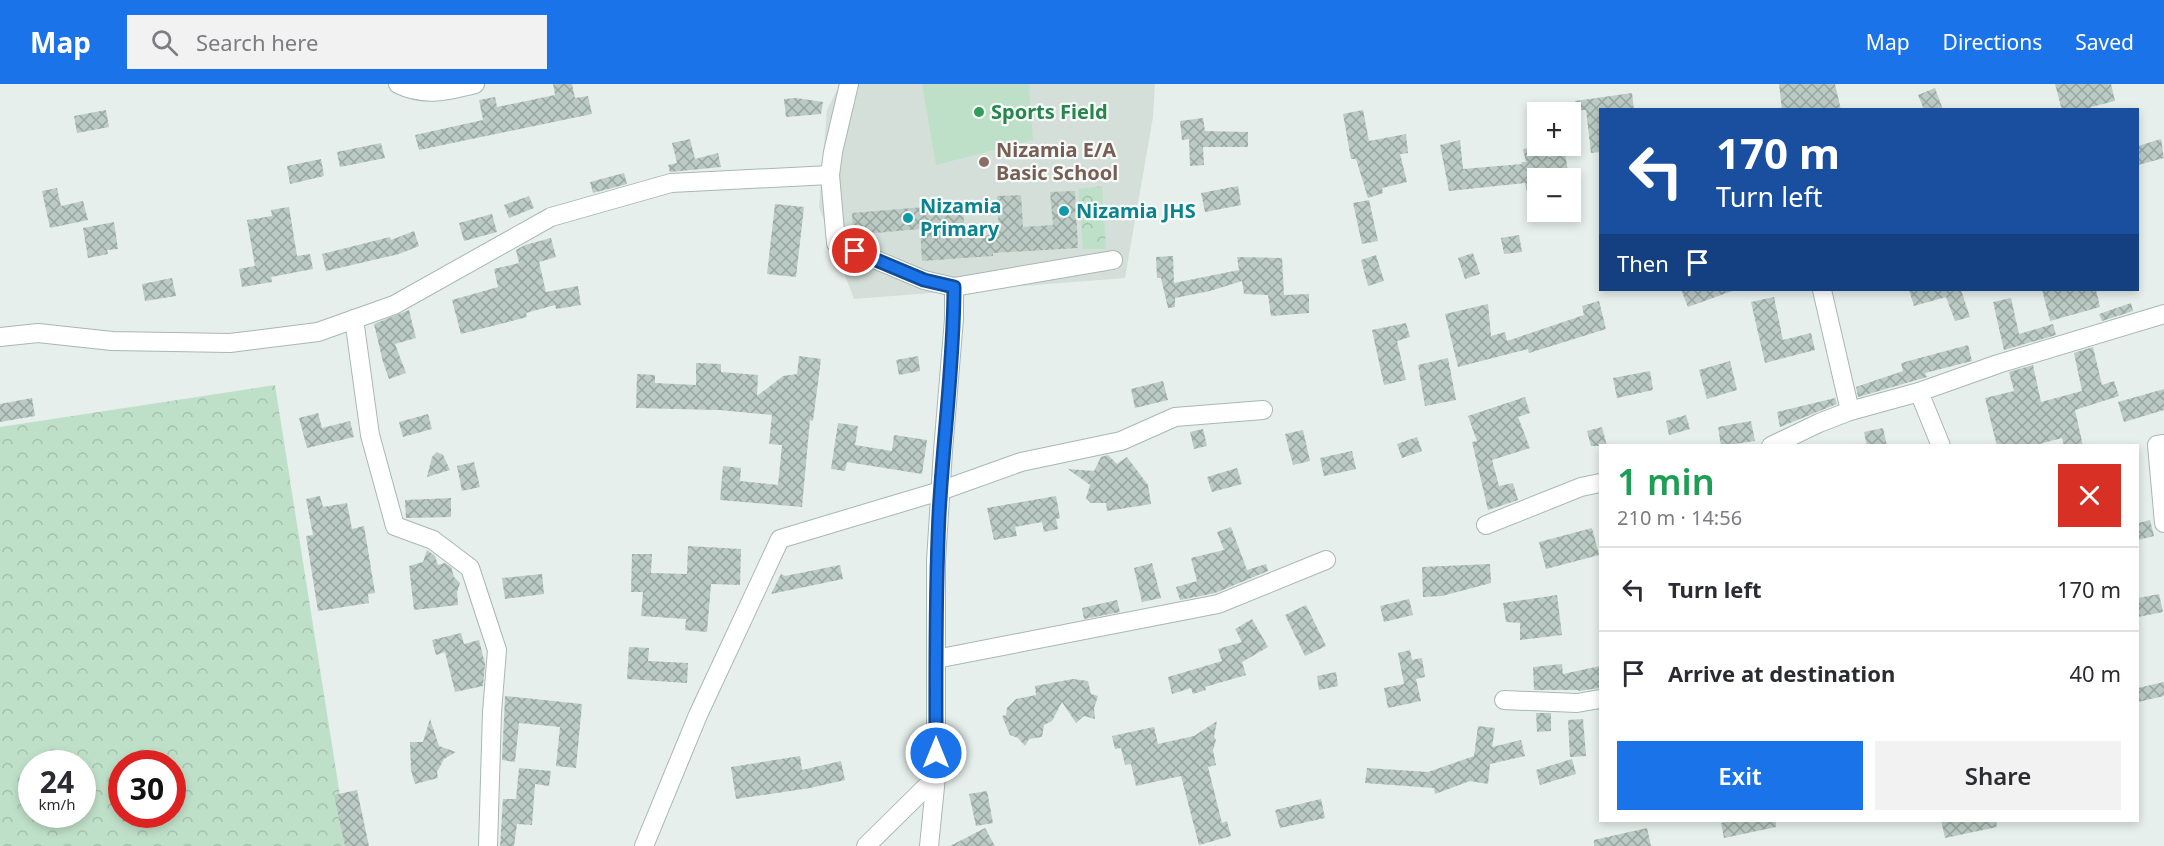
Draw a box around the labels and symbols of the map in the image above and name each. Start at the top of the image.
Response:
place label: Sports Field [991,98,1108,125]
marker: Sports Field [972,105,986,119]
place label: Nizamia E/A Basic School [996,136,1118,186]
marker: Nizamia E/A Basic School [977,155,991,169]
place label: Nizamia Primary [920,192,1002,242]
place label: Nizamia JHS [1076,197,1196,224]
marker: Nizamia JHS [1057,204,1071,218]
marker: Nizamia Primary [901,211,915,225]
pin [829,225,880,276]
position arrow [904,721,968,785]
speed limit sign: 30 [108,750,186,828]

